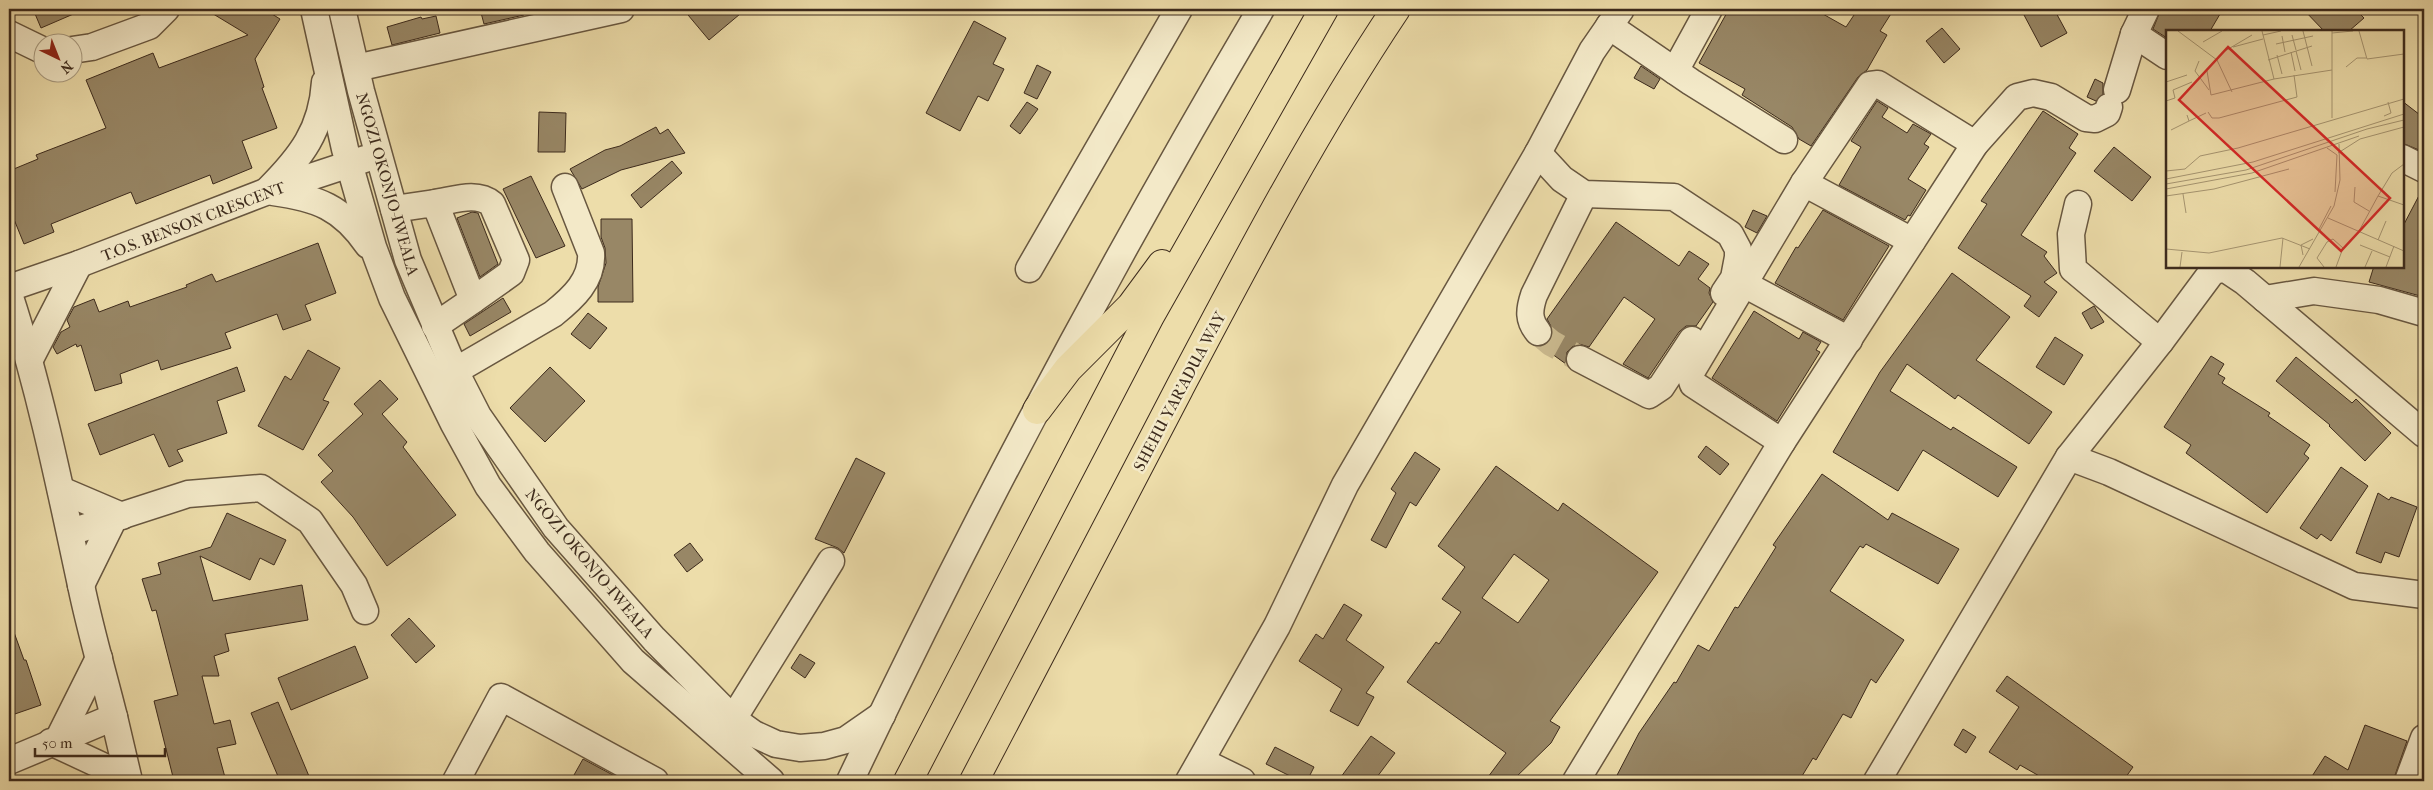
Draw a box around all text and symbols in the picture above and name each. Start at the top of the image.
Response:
inset map [2166,30,2403,268]
north arrow [32,32,82,82]
text: N [57,57,76,77]
street label: NGOZI OKONJO-IWEALA [352,90,423,278]
street label: T.O.S. BENSON CRESCENT [99,178,288,265]
street label: SHEHU YAR'ADUA WAY [1129,307,1230,474]
street label: NGOZI OKONJO-IWEALA [521,485,658,642]
scale bar [35,725,165,757]
text: 50 m [42,734,73,752]

